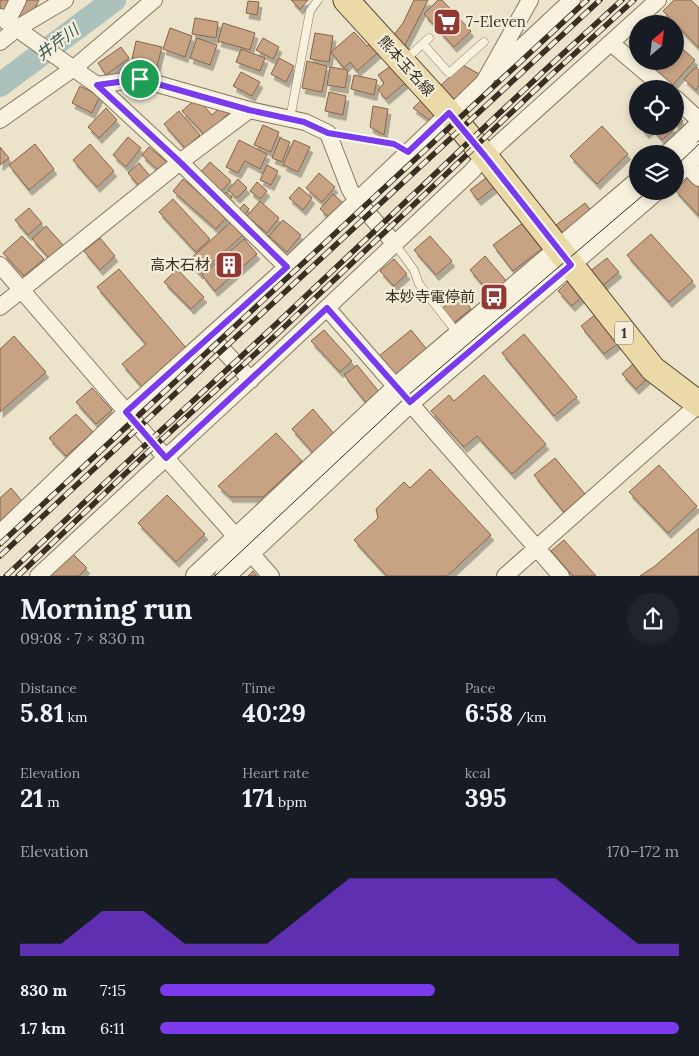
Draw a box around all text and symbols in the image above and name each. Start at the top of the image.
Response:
supermarket icon: 7-Eleven [432,7,462,37]
place label: 7-Eleven [466,12,526,31]
north arrow [629,15,684,70]
map controls [629,15,684,200]
water label: 井芹川 [32,18,84,64]
street label: 熊本玉名線 [374,31,439,100]
pin [119,58,161,100]
icon: arrive [126,65,154,93]
button: locate [629,80,684,135]
button: layers [629,145,684,200]
building icon: 高木石材 [214,250,244,280]
place label: 高木石材 [150,255,210,274]
bus stop icon: 本妙寺電停前 [479,282,509,312]
place label: 本妙寺電停前 [385,287,475,306]
road number: 1 [615,322,633,344]
text: Morning run [20,591,192,627]
button: share [627,593,679,645]
text: 09:08 · 7 × 830 m [20,628,145,648]
text: Distance [20,679,77,697]
text: Time [242,679,275,697]
text: Pace [465,679,495,697]
text: 5.81 [20,697,64,729]
text: 40:29 [242,697,306,729]
text: 6:58 [465,697,513,729]
text: km [64,708,88,726]
text: /km [513,708,546,726]
text: Elevation [20,764,80,782]
text: Heart rate [242,764,309,782]
text: kcal [465,764,491,782]
text: 21 [20,782,43,814]
text: 171 [242,782,274,814]
text: 395 [465,782,507,814]
text: m [43,793,60,811]
text: bpm [274,793,307,811]
text: Elevation [20,841,89,861]
text: 170–172 m [607,841,679,861]
text: 830 m [20,980,67,1000]
text: 7:15 [100,980,126,1000]
text: 1.7 km [20,1018,66,1038]
text: 6:11 [100,1018,125,1038]

